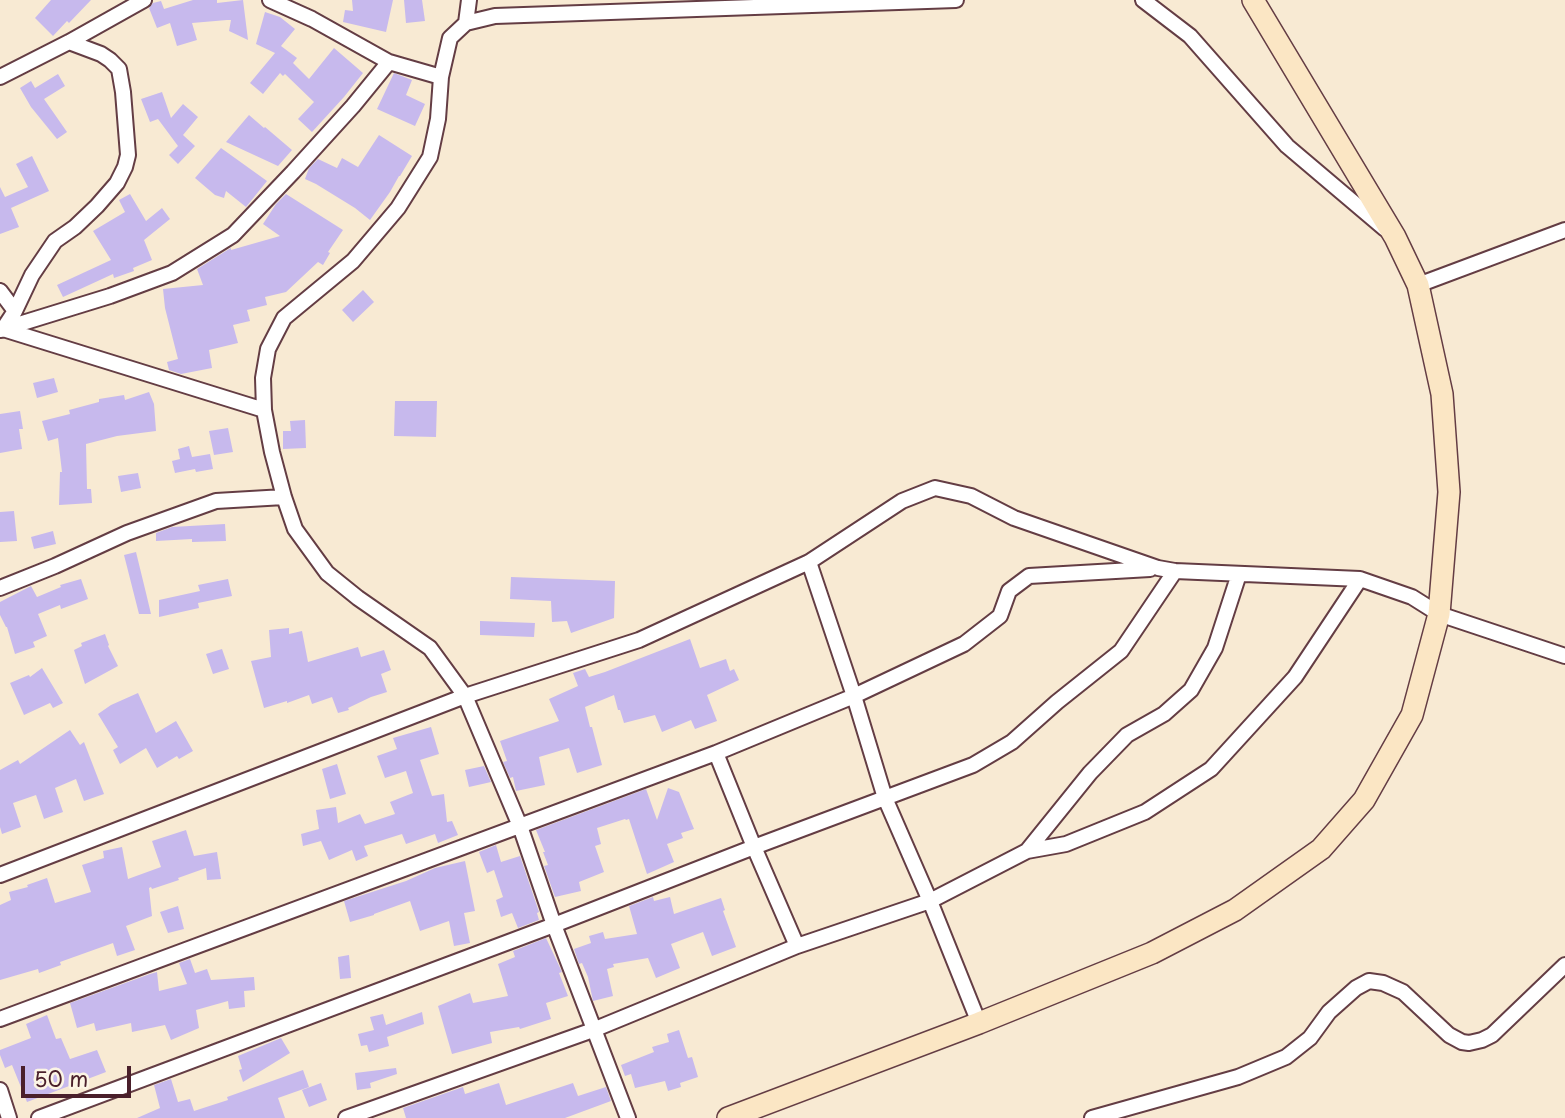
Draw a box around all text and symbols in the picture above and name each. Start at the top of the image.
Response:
scale bar [24,1052,135,1096]
text: 50 m [34,1062,88,1094]

